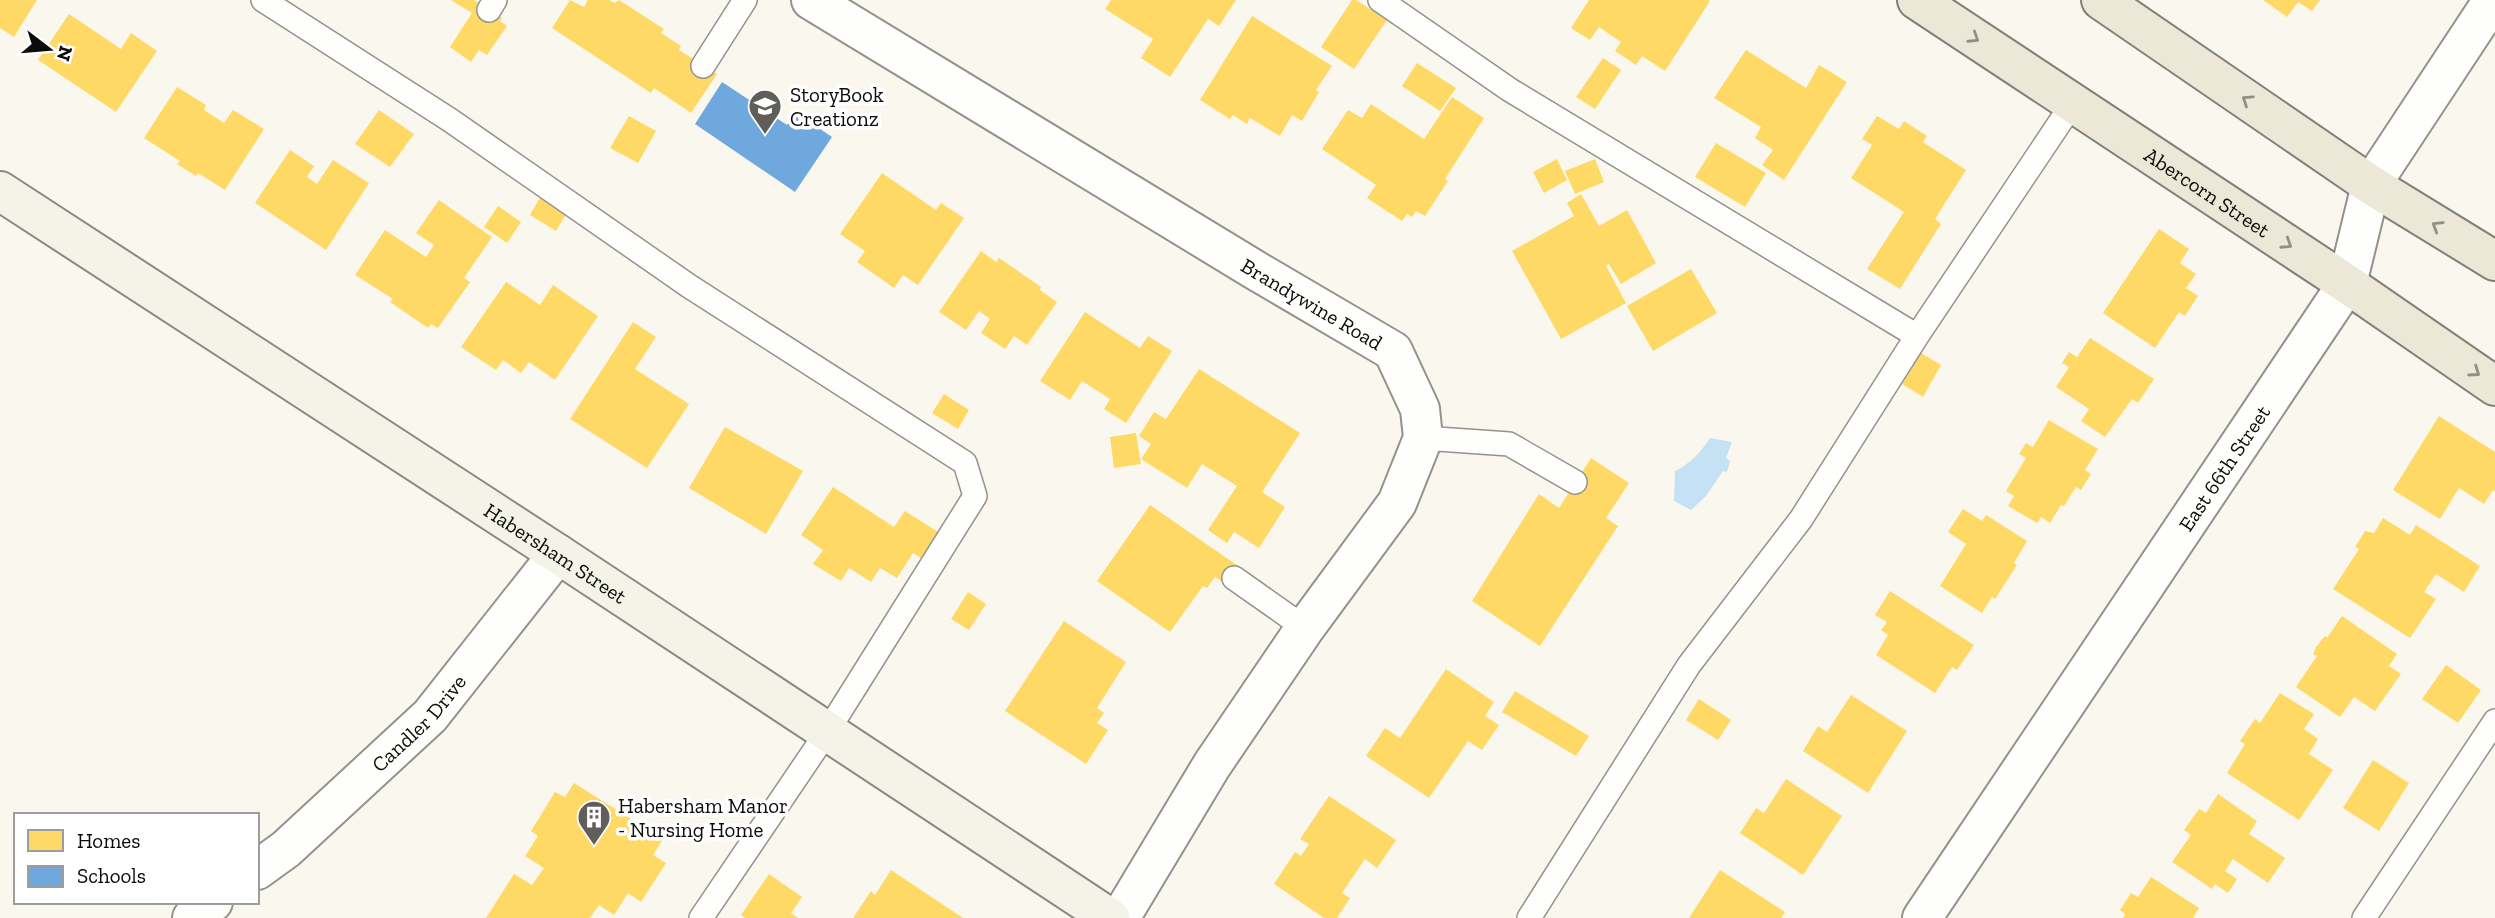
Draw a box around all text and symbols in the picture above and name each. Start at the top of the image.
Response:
north arrow [14,14,84,84]
one-way arrow [1966,29,1979,42]
text: N [52,43,78,64]
place label: StoryBook Creationz [790,82,884,131]
school or university icon: StoryBook Creationz [746,87,784,136]
one-way arrow [2242,96,2255,108]
street label: Abercorn Street [2140,141,2275,242]
one-way arrow [2431,221,2444,234]
one-way arrow [2279,236,2292,248]
street label: Brandywine Road [1237,252,1388,355]
one-way arrow [2467,364,2480,376]
street label: East 66th Street [2173,400,2275,535]
street label: Habersham Street [480,497,632,609]
street label: Candler Drive [366,669,471,776]
place label: Habersham Manor - Nursing Home [618,793,788,842]
building icon: Habersham Manor - Nursing Home [575,798,613,847]
legend [14,813,259,904]
text: Homes [77,828,140,853]
text: Schools [77,863,146,888]

